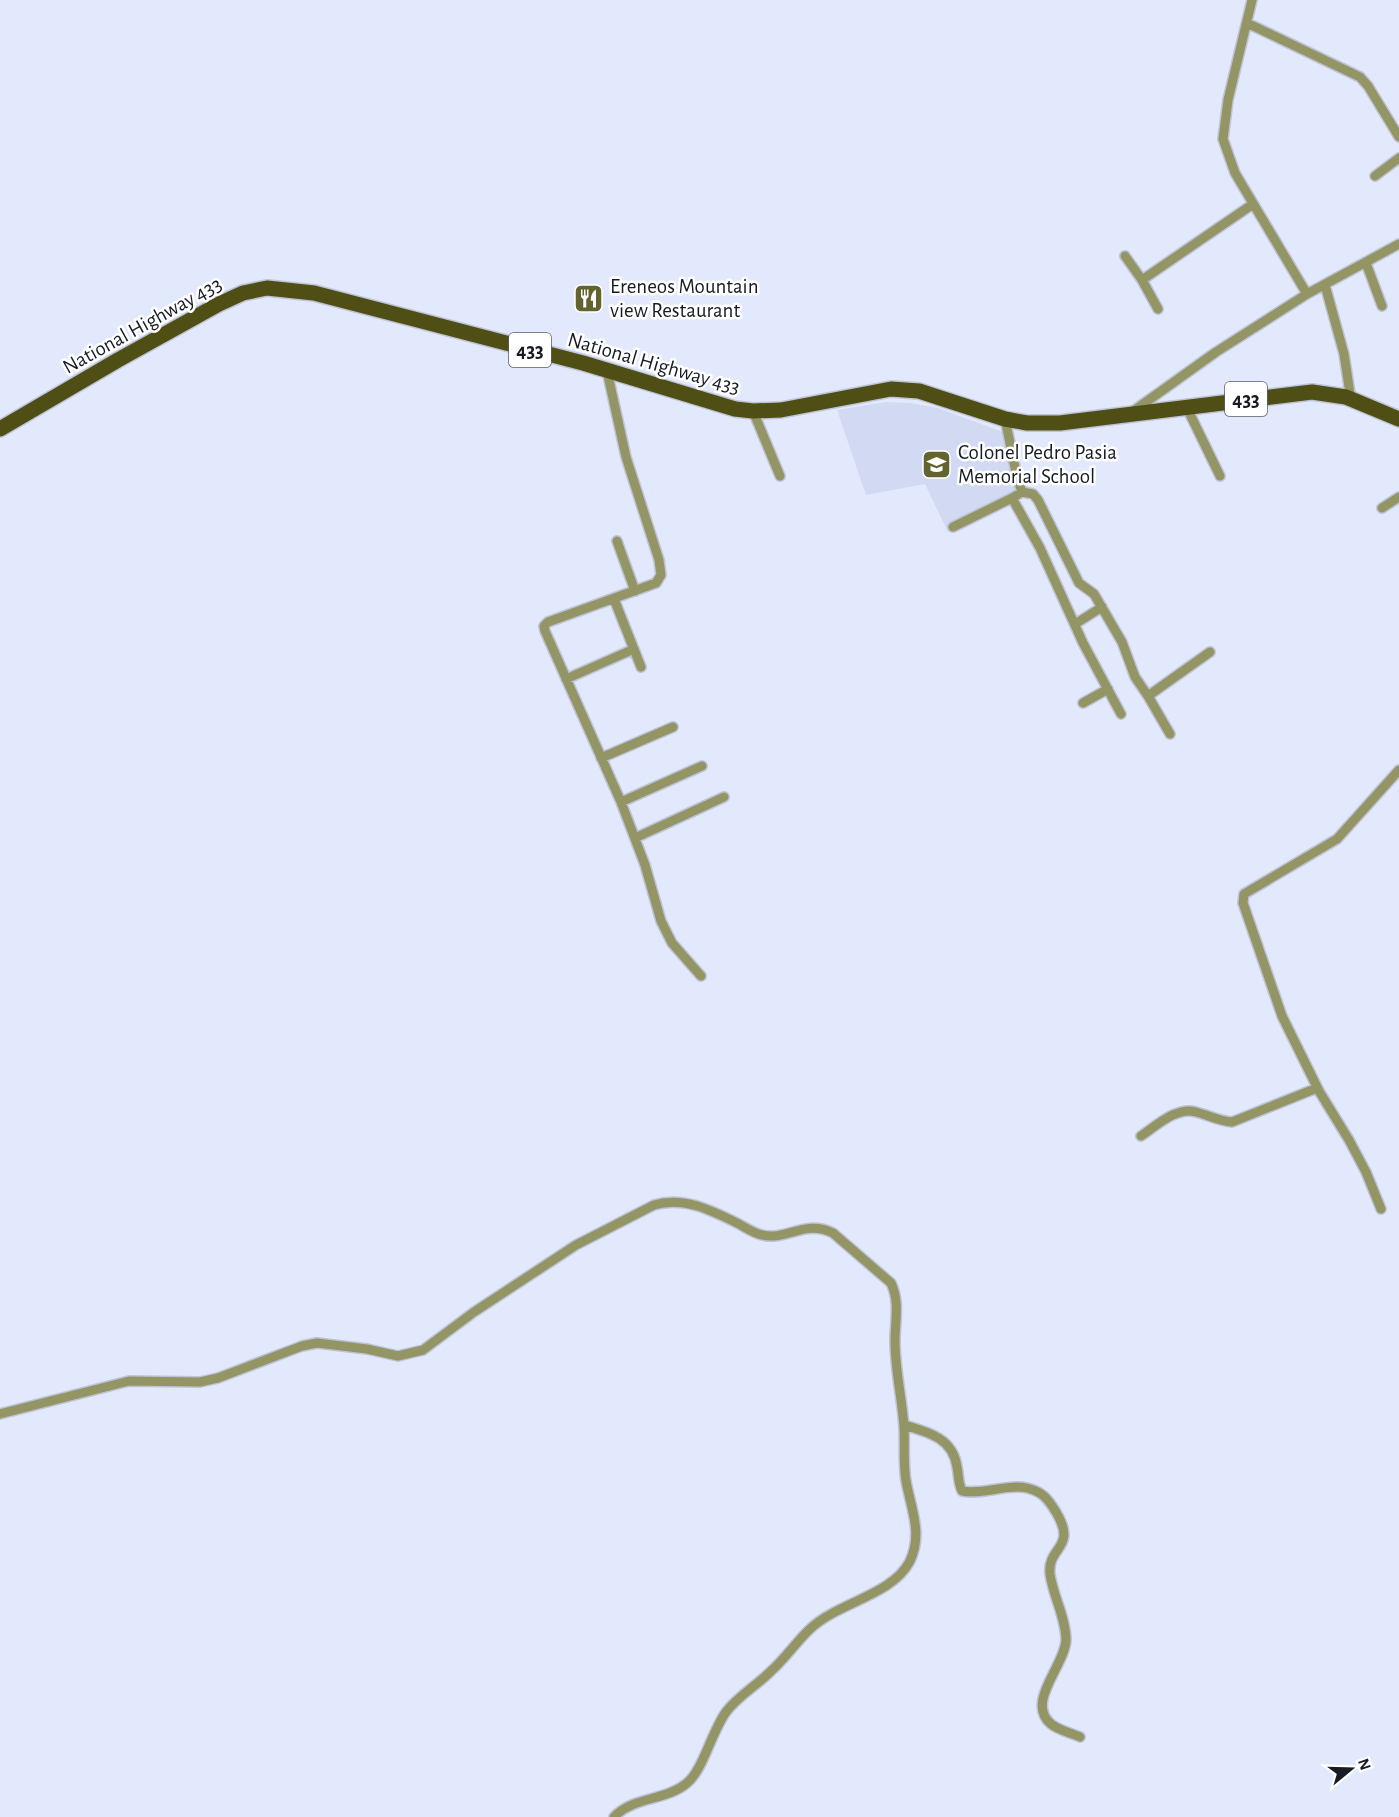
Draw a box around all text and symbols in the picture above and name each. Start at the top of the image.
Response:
street label: National Highway 433 [59,273,225,378]
place label: Ereneos Mountain view Restaurant [610,276,759,321]
restaurant icon: Ereneos Mountain view Restaurant [573,282,605,314]
street label: National Highway 433 [565,329,742,398]
road number: 433 [509,333,551,367]
road number: 433 [1225,382,1267,416]
place label: Colonel Pedro Pasia Memorial School [958,442,1117,487]
school or university icon: Colonel Pedro Pasia Memorial School [921,448,953,480]
north arrow [1321,1739,1381,1799]
text: N [1355,1757,1374,1772]

